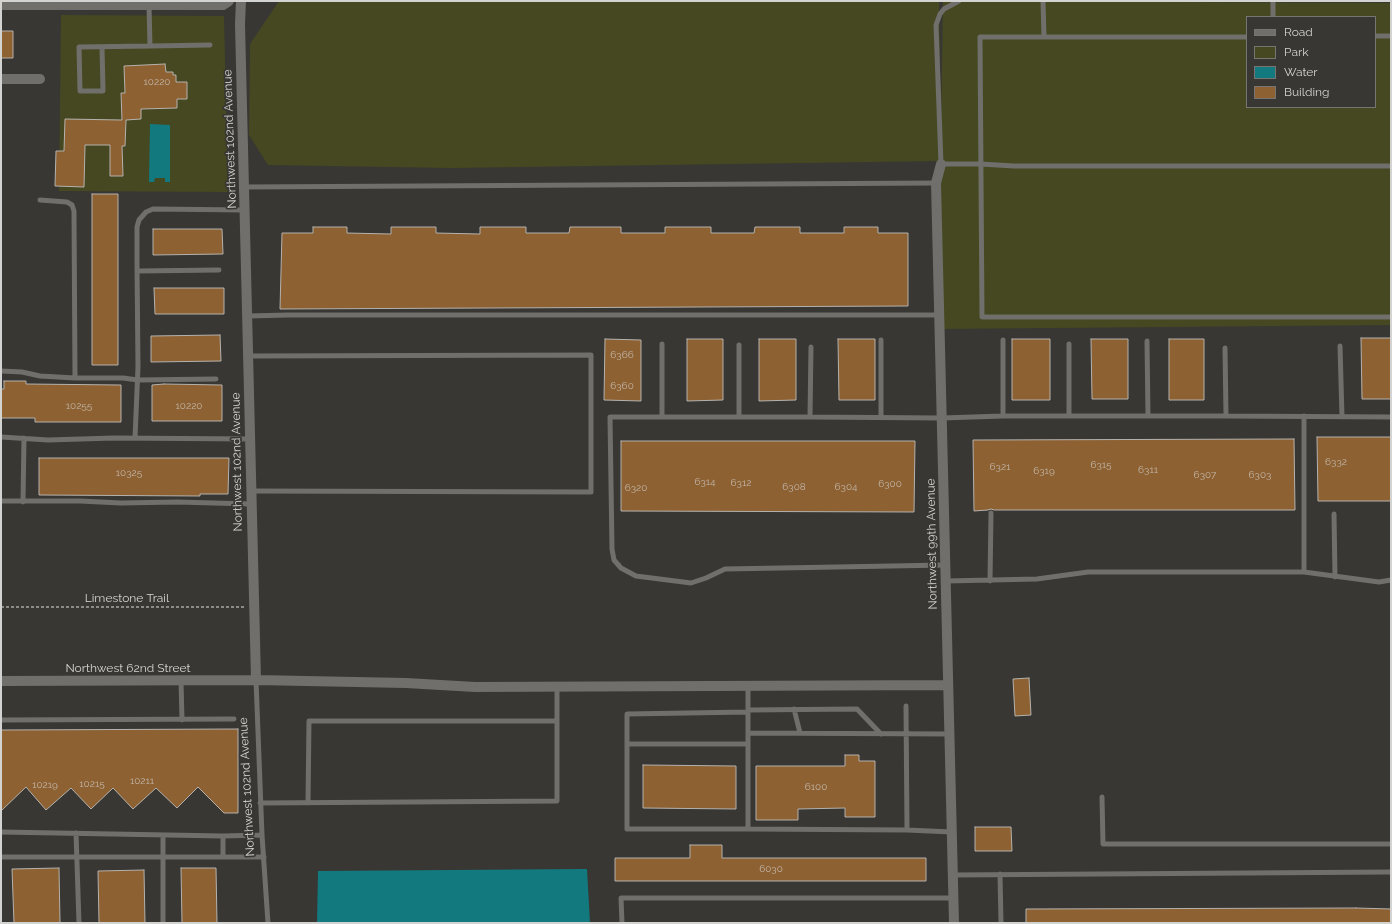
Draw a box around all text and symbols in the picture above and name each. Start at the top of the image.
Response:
legend [1246,16,1376,108]
text: Road [1284,25,1313,39]
text: Park [1284,45,1309,59]
text: Water [1284,65,1318,79]
street label: Northwest 102nd Avenue [220,69,240,209]
house number: 10220 [144,76,170,88]
text: Building [1284,85,1330,99]
house number: 6366 [610,349,634,361]
house number: 6360 [610,380,634,392]
street label: Northwest 102nd Avenue [229,392,245,532]
house number: 10255 [66,400,92,412]
house number: 10220 [176,400,202,412]
house number: 6332 [1325,456,1347,468]
house number: 6315 [1090,459,1112,471]
house number: 6321 [990,461,1010,473]
house number: 6311 [1138,464,1158,476]
house number: 6319 [1033,465,1055,477]
house number: 10325 [116,467,142,479]
house number: 6307 [1194,469,1216,481]
house number: 6303 [1249,469,1271,481]
house number: 6314 [694,476,716,488]
house number: 6312 [731,477,751,489]
house number: 6300 [878,478,902,490]
street label: Northwest 99th Avenue [924,478,940,610]
house number: 6308 [782,481,806,493]
house number: 6304 [835,481,857,493]
house number: 6320 [625,482,647,494]
street label: Limestone Trail [85,591,169,605]
street label: Northwest 62nd Street [65,661,191,675]
street label: Northwest 102nd Avenue [236,717,258,857]
house number: 10211 [130,775,154,787]
house number: 10215 [79,778,105,790]
house number: 10219 [32,779,58,791]
house number: 6100 [805,781,827,793]
house number: 6030 [759,863,783,875]

